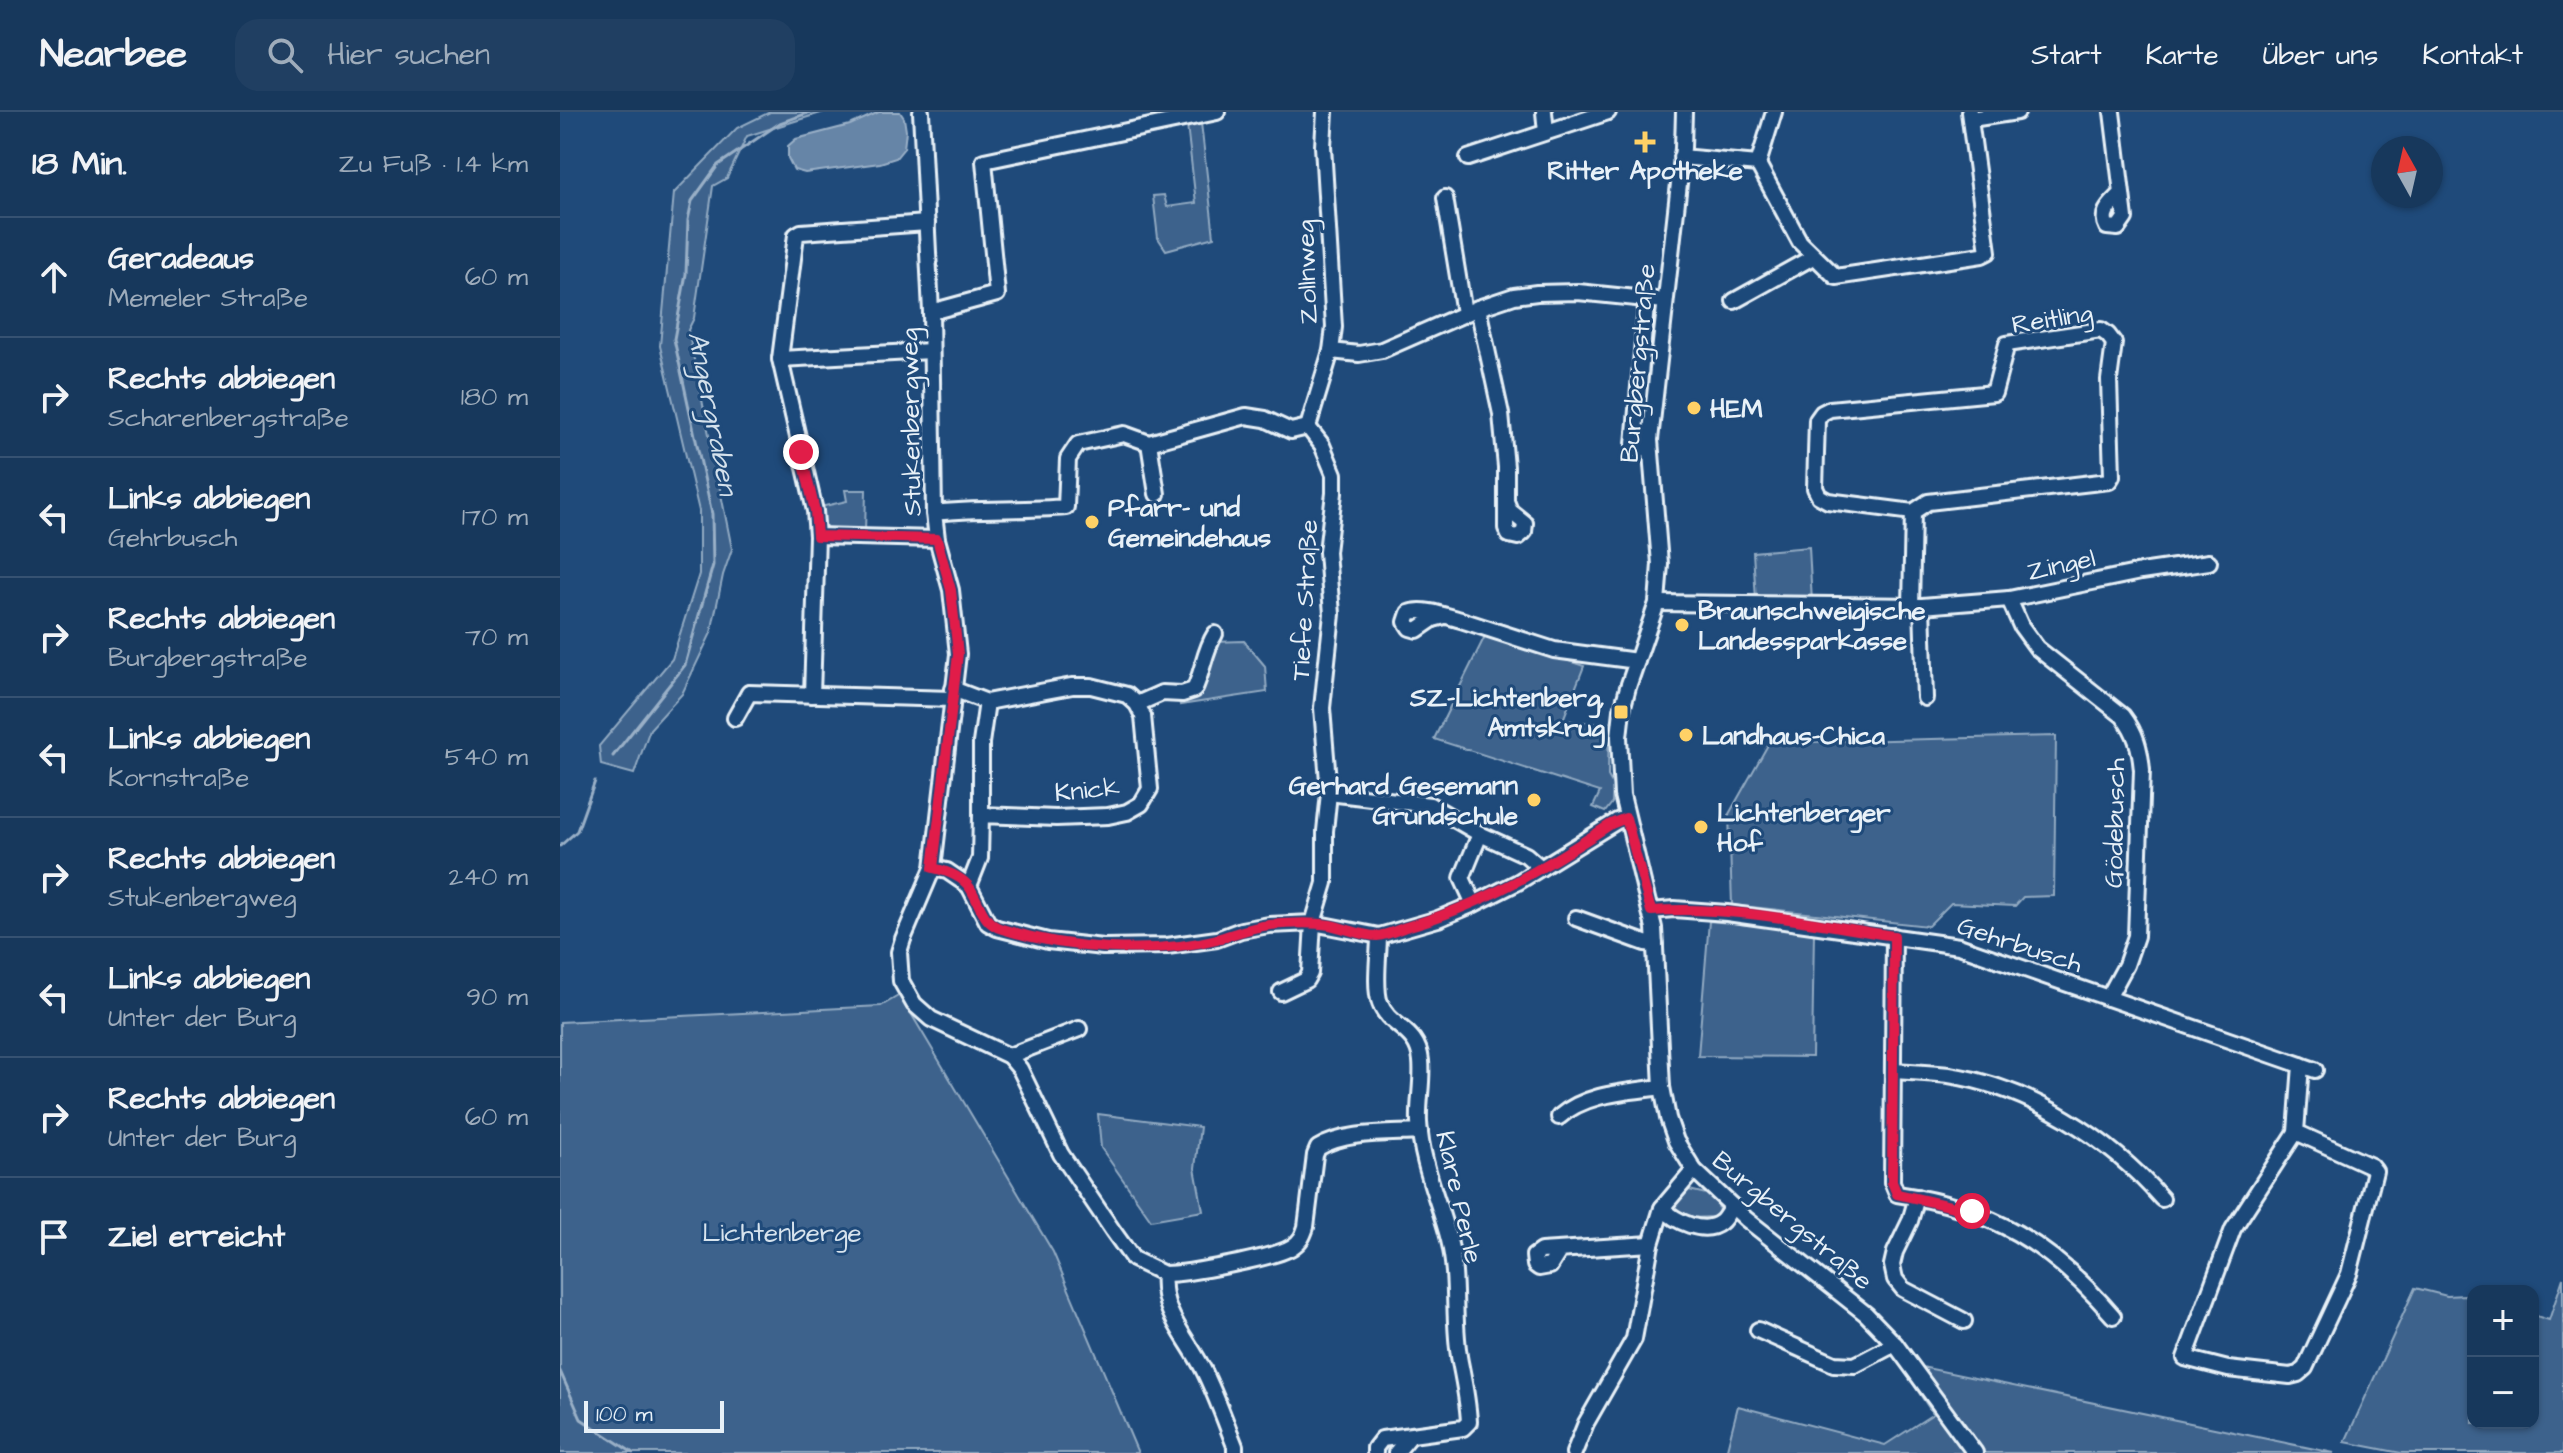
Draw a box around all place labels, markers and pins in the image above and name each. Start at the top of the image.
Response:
marker: Ritter Apotheke [1636,133,1654,151]
place label: Ritter Apotheke [1547,153,1743,189]
place label: HEM [1710,391,1763,427]
marker: HEM [1685,399,1703,417]
place label: Pfarr- und Gemeindehaus [1108,490,1271,556]
marker: Pfarr- und Gemeindehaus [1083,513,1101,531]
place label: Braunschweigische Landessparkasse [1698,593,1925,659]
marker: Braunschweigische Landessparkasse [1673,616,1691,634]
place label: SZ-Lichtenberg, Amtskrug [1409,680,1606,749]
marker: SZ-Lichtenberg, Amtskrug [1612,703,1630,721]
place label: Landhaus-Chica [1702,718,1886,754]
marker: Landhaus-Chica [1677,726,1695,744]
place label: Gerhard Gesemann Grundschule [1289,768,1518,834]
marker: Gerhard Gesemann Grundschule [1525,791,1543,809]
place label: Lichtenberger Hof [1717,795,1891,861]
marker: Lichtenberger Hof [1692,818,1710,836]

